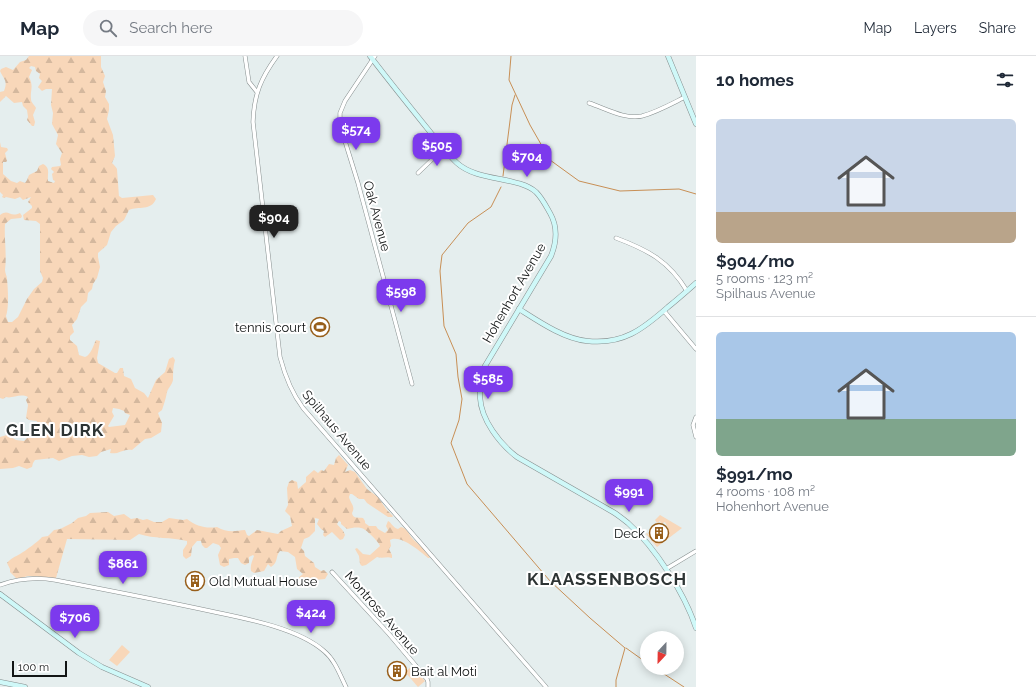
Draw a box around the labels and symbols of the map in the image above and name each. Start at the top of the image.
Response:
pin: $574 [332,117,380,151]
pin: $505 [413,133,461,167]
pin: $704 [503,144,551,178]
street label: Oak Avenue [360,179,394,253]
pin: $904 [250,205,298,239]
street label: Hohenhort Avenue [479,240,549,346]
pin: $598 [377,279,425,313]
sports icon: tennis court [309,316,331,338]
place label: tennis court [235,320,307,335]
pin: $585 [464,366,512,400]
street label: Spilhaus Avenue [299,387,375,473]
district label: GLEN DIRK [6,420,104,440]
pin: $991 [605,479,653,513]
building icon: Deck [648,522,670,544]
place label: Deck [614,526,645,541]
pin: $861 [99,551,147,585]
street label: Montrose Avenue [342,568,422,658]
district label: KLAASSENBOSCH [527,569,687,589]
building icon: Old Mutual House [184,570,206,592]
place label: Old Mutual House [209,574,318,589]
pin: $424 [287,600,335,634]
pin: $706 [51,605,99,639]
north arrow [640,631,684,675]
scale bar [12,659,67,678]
building icon: Bait al Moti [386,660,408,682]
place label: Bait al Moti [411,664,477,679]

